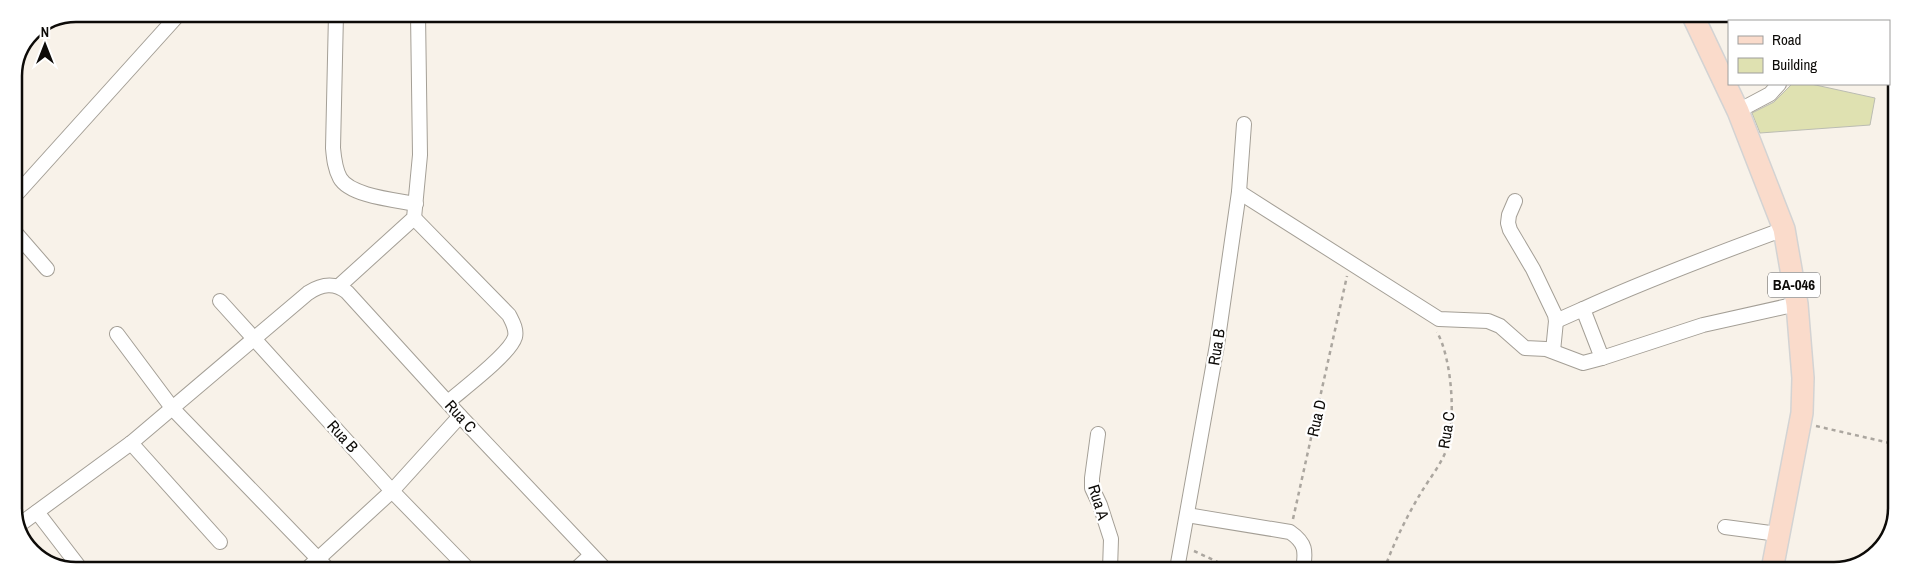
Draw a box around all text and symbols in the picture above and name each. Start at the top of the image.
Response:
north arrow [20,20,70,70]
legend [1728,20,1890,85]
text: N [41,23,49,41]
text: Road [1772,29,1801,50]
text: Building [1772,54,1817,75]
road number: BA-046 [1768,272,1820,298]
street label: Rua B [1202,327,1230,367]
street label: Rua C [440,395,482,437]
street label: Rua D [1301,397,1331,439]
street label: Rua C [1432,410,1460,450]
street label: Rua B [323,415,364,457]
street label: Rua A [1083,482,1115,523]

